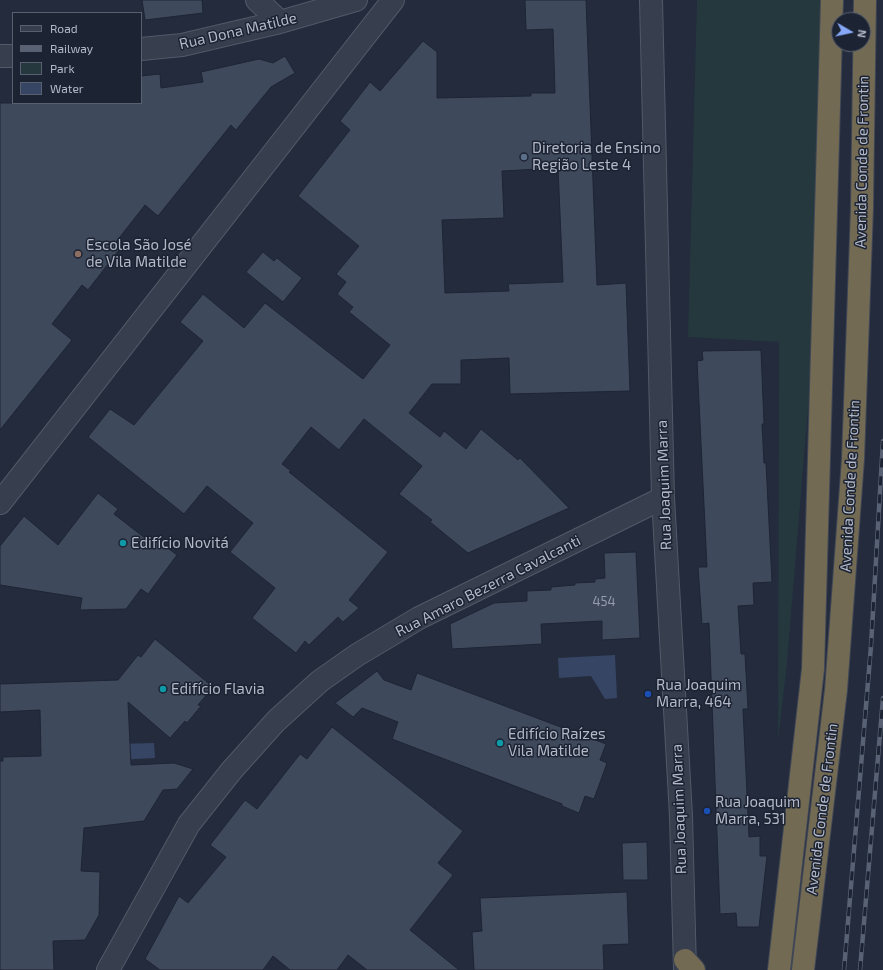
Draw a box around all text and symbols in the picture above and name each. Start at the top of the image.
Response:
street label: Rua Dona Matilde [177,9,299,53]
legend [12,12,142,104]
north arrow [831,12,871,52]
text: Road [50,21,78,35]
text: N [855,29,869,39]
text: Railway [50,41,93,55]
text: Park [50,61,75,75]
street label: Avenida Conde de Frontin [851,76,873,248]
text: Water [50,81,84,95]
place label: Diretoria de Ensino Região Leste 4 [532,139,661,174]
marker: Diretoria de Ensino Região Leste 4 [519,152,529,162]
place label: Escola São José de Vila Matilde [86,236,192,271]
marker: Escola São José de Vila Matilde [73,249,83,259]
street label: Avenida Conde de Frontin [837,399,863,573]
street label: Rua Joaquim Marra [653,420,675,550]
street label: Rua Amaro Bezerra Cavalcanti [392,531,584,641]
place label: Edifício Novitá [131,534,229,552]
marker: Edifício Novitá [118,538,128,548]
house number: 454 [593,594,615,610]
place label: Rua Joaquim Marra, 464 [656,676,741,711]
place label: Edifício Flavia [171,680,265,698]
marker: Edifício Flavia [158,684,168,694]
marker: Rua Joaquim Marra, 464 [643,689,653,699]
street label: Avenida Conde de Frontin [803,722,841,896]
place label: Edifício Raízes Vila Matilde [508,725,606,760]
marker: Edifício Raízes Vila Matilde [495,738,505,748]
street label: Rua Joaquim Marra [668,744,690,874]
place label: Rua Joaquim Marra, 531 [715,793,800,828]
marker: Rua Joaquim Marra, 531 [702,806,712,816]

